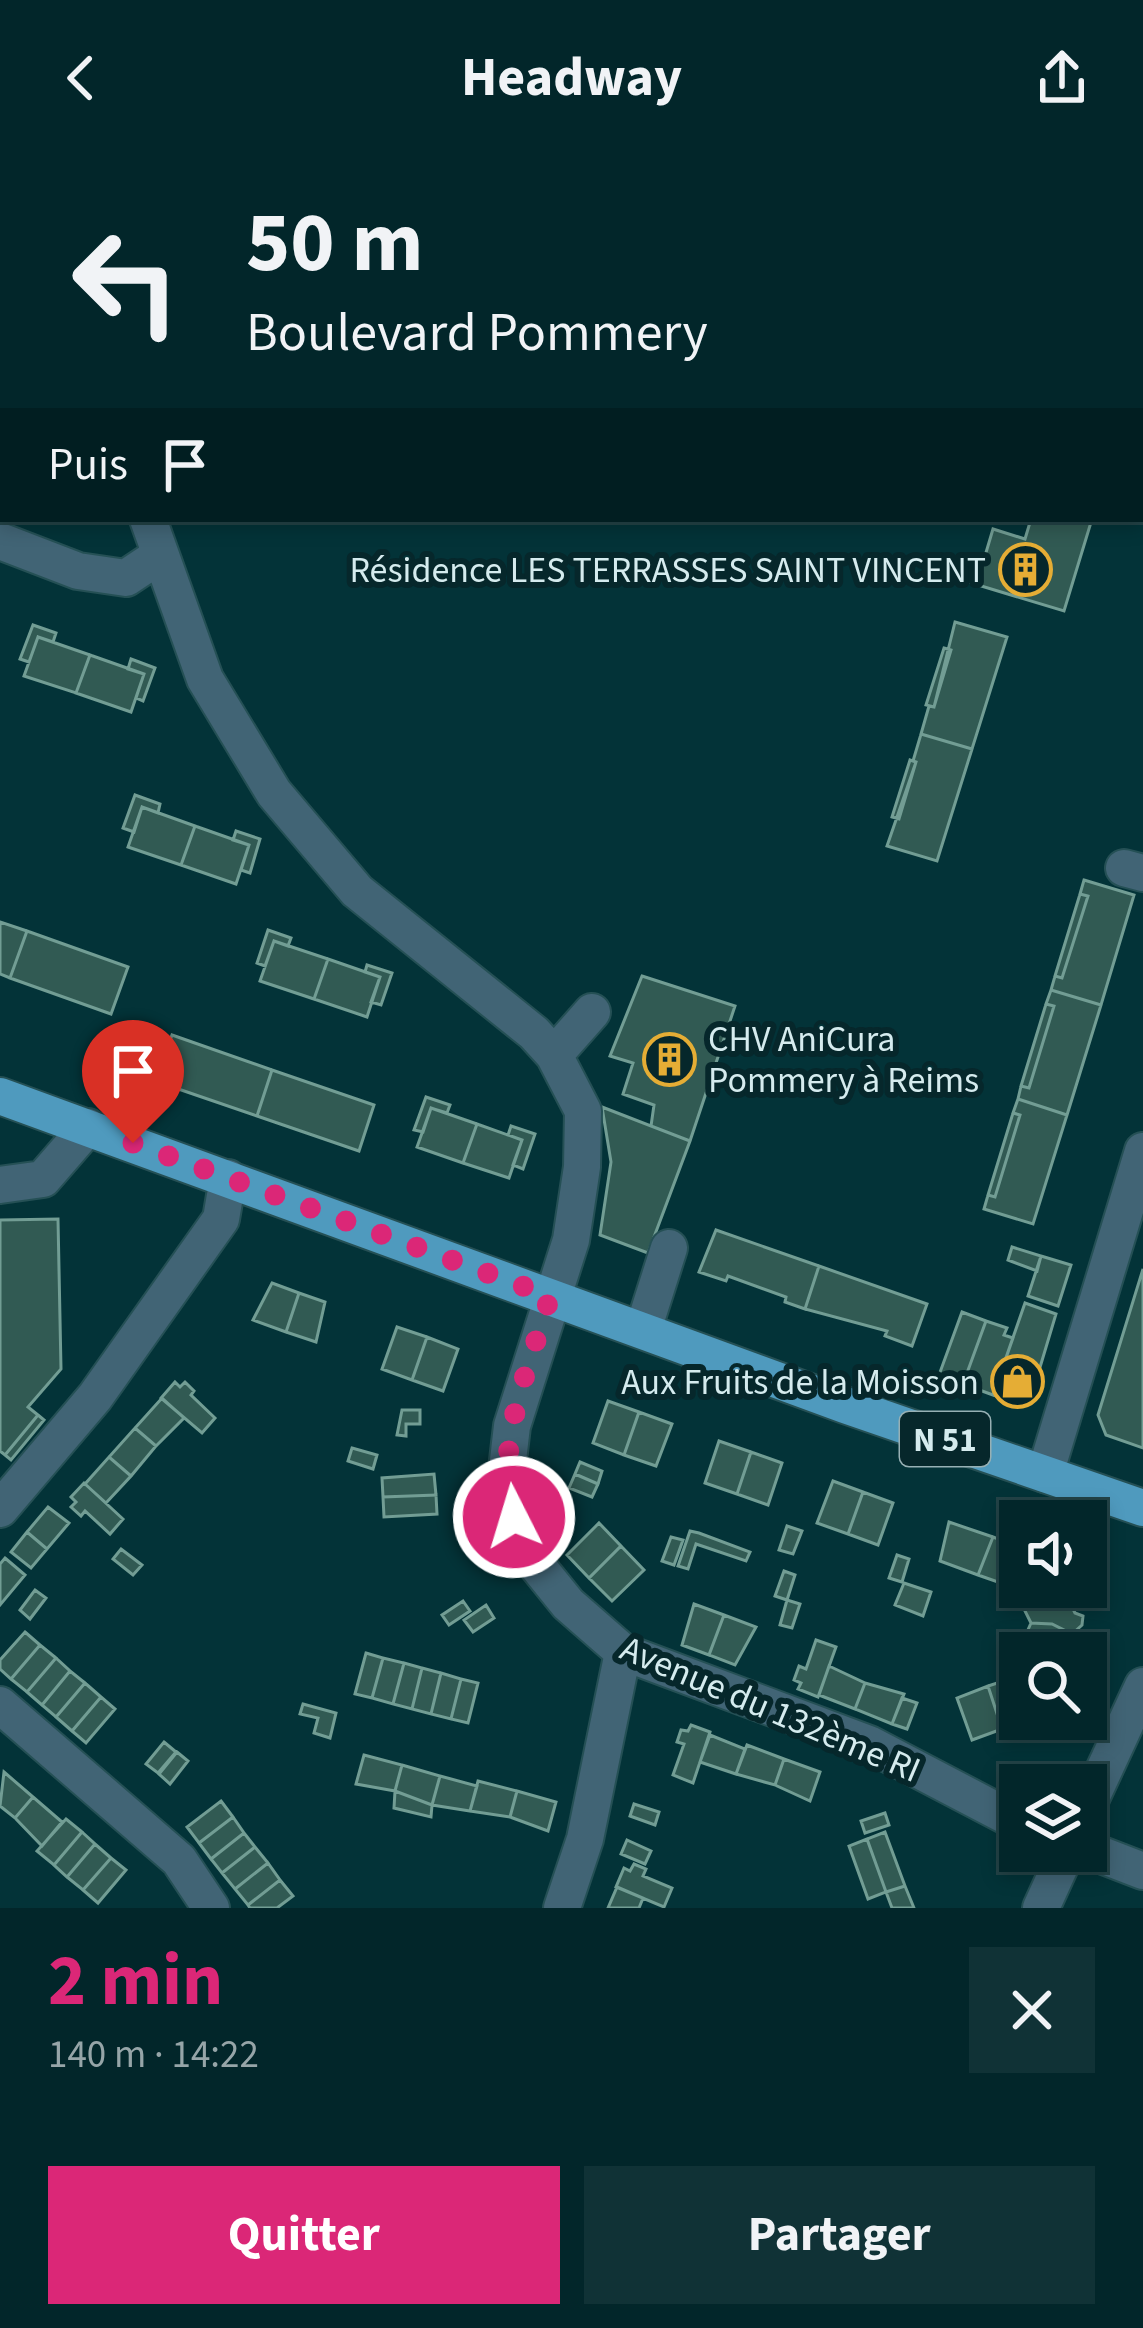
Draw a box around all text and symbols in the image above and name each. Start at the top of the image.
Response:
text: Headway [461,40,682,117]
icon: back [48,45,114,111]
icon: share [1029,45,1095,111]
text: 50 m [246,184,424,304]
icon: left [48,204,204,360]
text: Boulevard Pommery [246,295,708,372]
icon: arrive [152,432,218,498]
text: Puis [48,433,128,497]
building icon: Résidence LES TERRASSES SAINT VINCENT [997,541,1053,597]
place label: Résidence LES TERRASSES SAINT VINCENT [350,545,986,596]
place label: CHV AniCura Pommery à Reims [708,1014,979,1106]
pin [82,1020,184,1143]
building icon: CHV AniCura Pommery à Reims [641,1031,697,1087]
icon: arrive [100,1038,166,1104]
shop icon: Aux Fruits de la Moisson [990,1353,1046,1409]
place label: Aux Fruits de la Moisson [621,1357,979,1408]
road number: N 51 [900,1412,990,1466]
position arrow [451,1454,577,1580]
map controls [999,1500,1107,1872]
button: sound [999,1500,1107,1608]
street label: Avenue du 132ème RI [613,1623,928,1796]
button: search [999,1632,1107,1740]
button: layers [999,1764,1107,1872]
text: 2 min [48,1930,223,2033]
button: close [969,1947,1095,2073]
text: 140 m · 14:22 [48,2027,259,2083]
button: Quitter [48,2166,560,2304]
button: Partager [584,2166,1095,2304]

